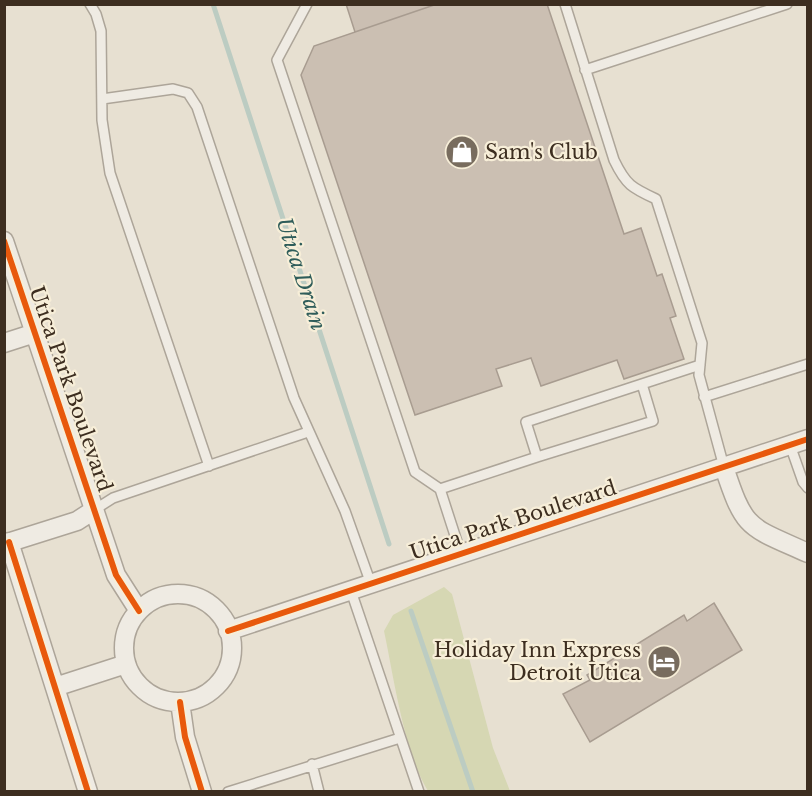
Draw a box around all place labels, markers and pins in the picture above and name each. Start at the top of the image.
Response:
shop icon: Sam's Club [444,134,480,170]
place label: Sam's Club [485,140,598,164]
place label: Holiday Inn Express Detroit Utica [434,638,642,685]
hotel icon: Holiday Inn Express Detroit Utica [646,644,682,680]

